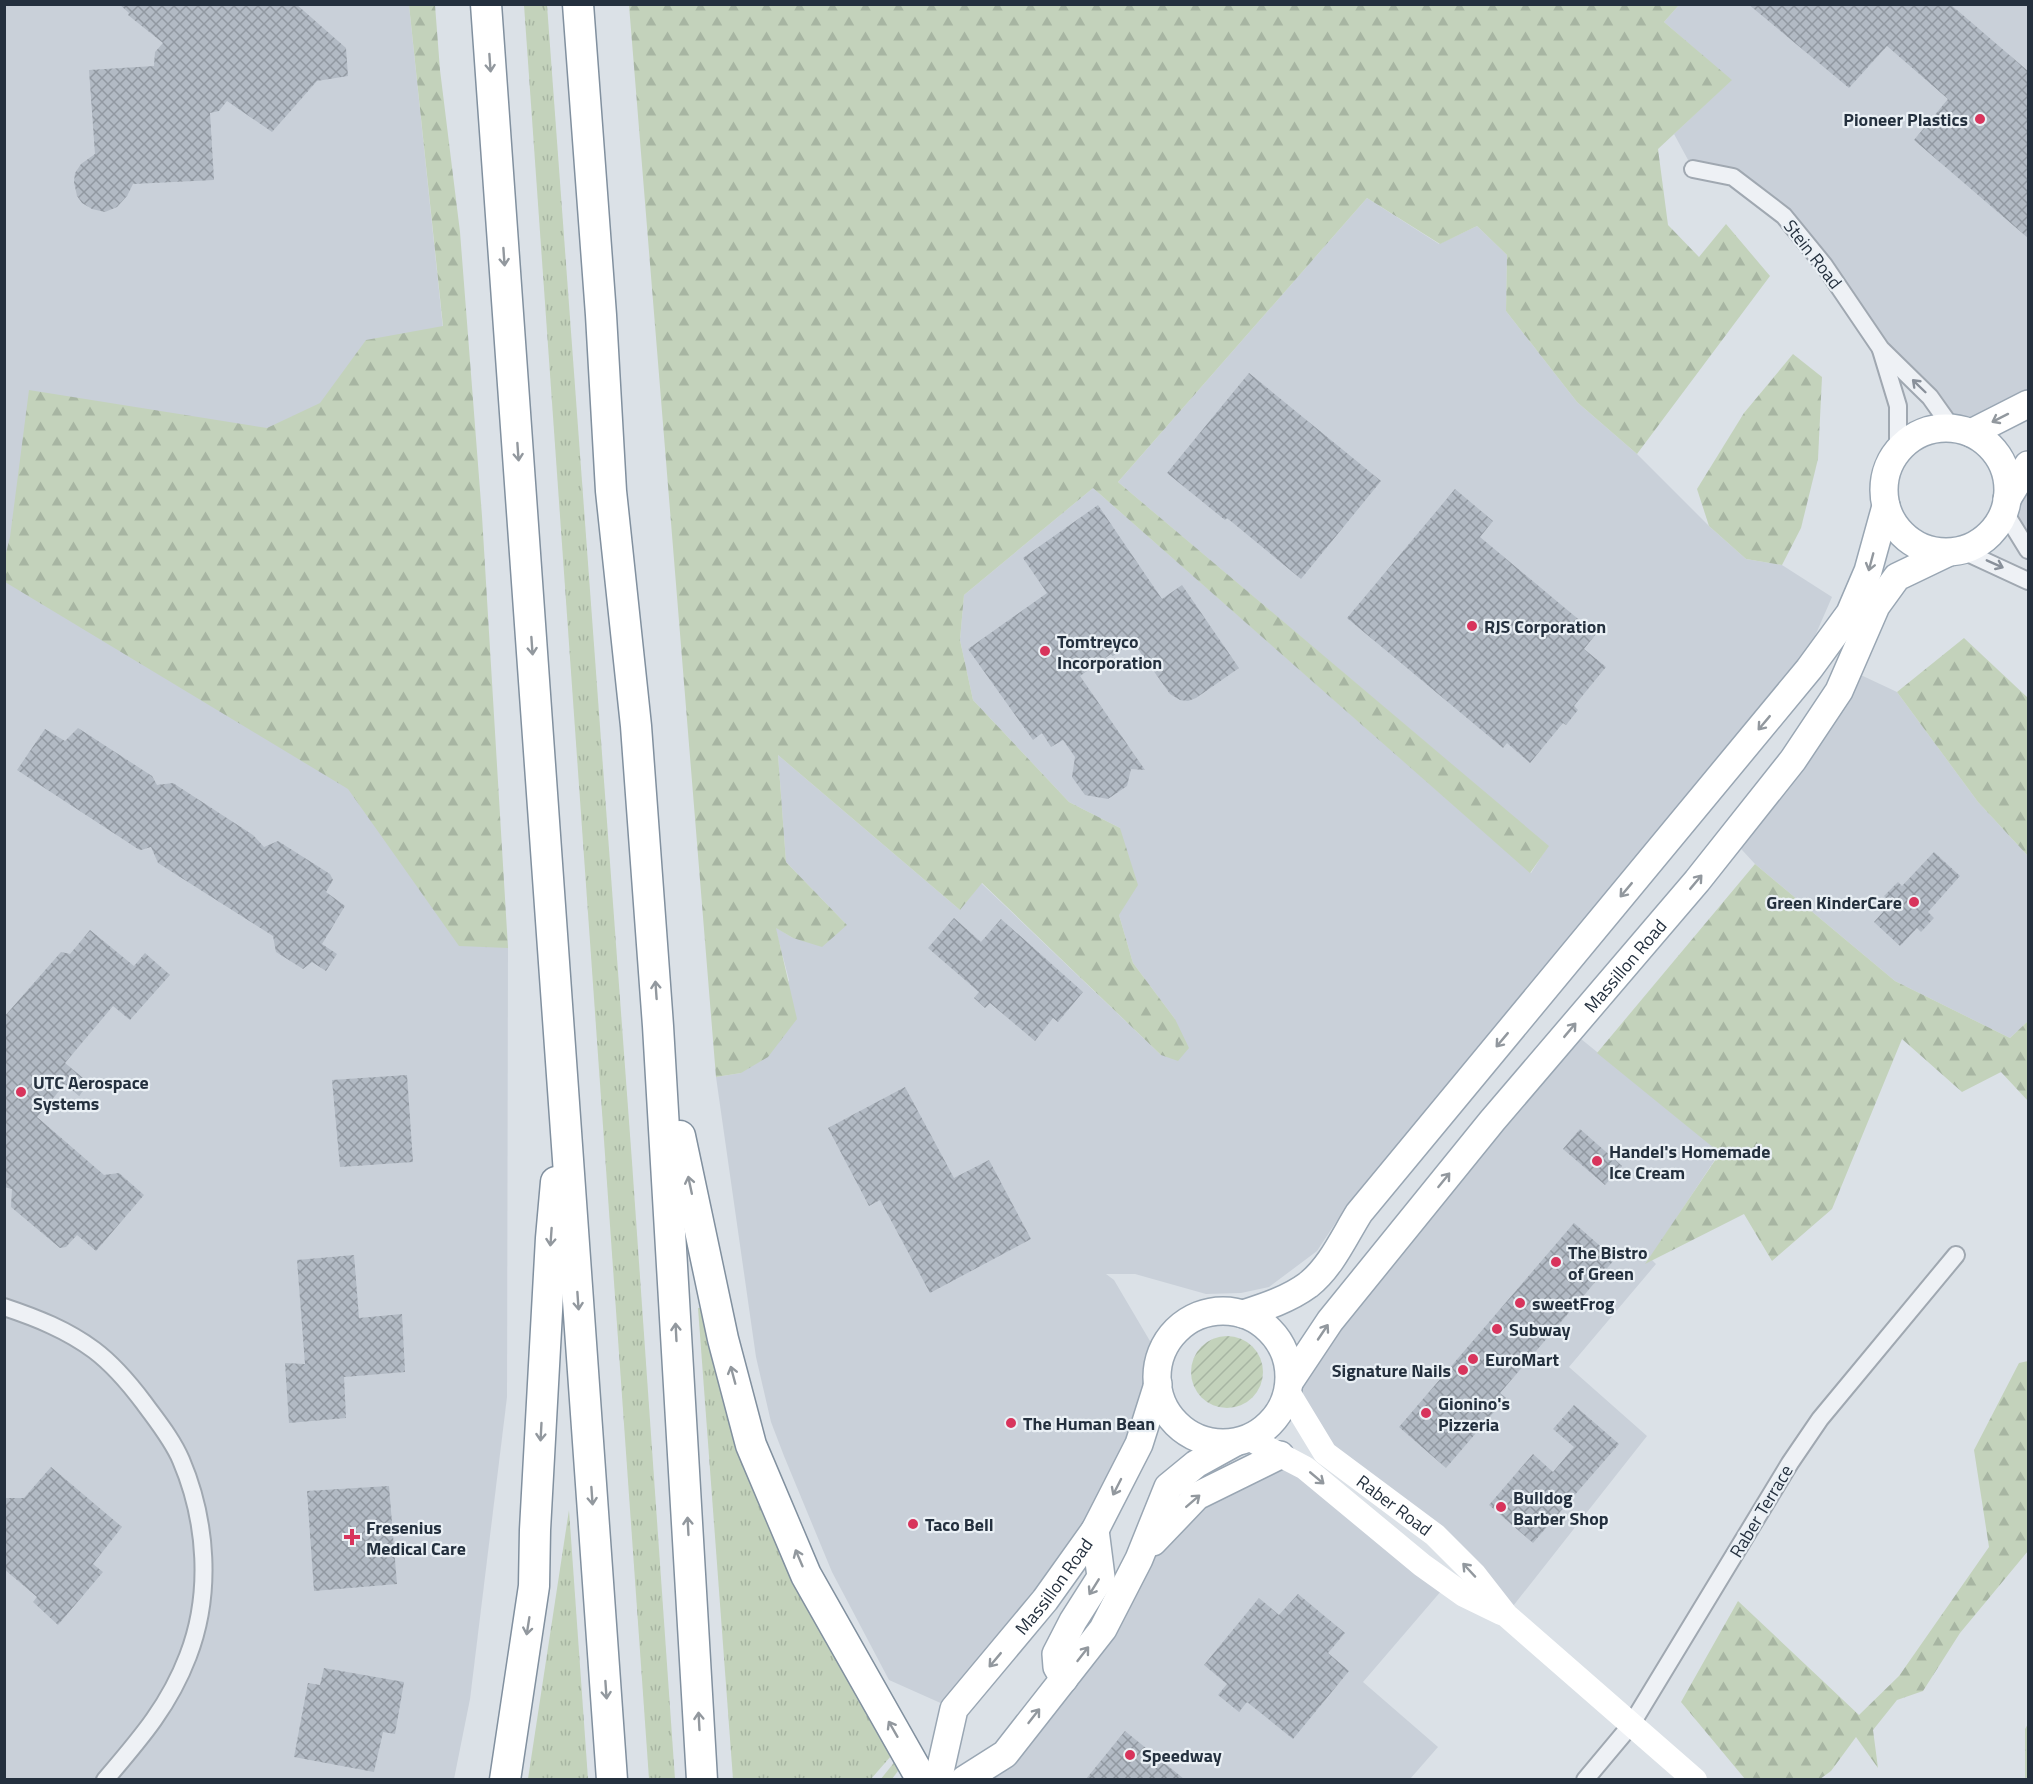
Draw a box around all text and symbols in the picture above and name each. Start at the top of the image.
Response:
one-way arrow [485,52,496,72]
place label: Pioneer Plastics [1843,106,1968,133]
marker: Pioneer Plastics [1973,112,1987,126]
street label: Stein Road [1777,214,1849,294]
one-way arrow [499,247,510,267]
one-way arrow [1912,379,1927,394]
one-way arrow [1991,413,2009,425]
one-way arrow [513,441,524,461]
one-way arrow [1864,552,1876,571]
one-way arrow [1986,560,2004,571]
place label: RJS Corporation [1484,613,1606,640]
marker: RJS Corporation [1465,619,1479,633]
place label: Tomtreyco Incorporation [1057,628,1162,676]
one-way arrow [527,636,538,656]
marker: Tomtreyco Incorporation [1038,644,1052,658]
one-way arrow [1758,715,1771,731]
one-way arrow [1689,875,1703,890]
one-way arrow [1620,882,1633,898]
place label: Green KinderCare [1766,889,1902,916]
marker: Green KinderCare [1907,895,1921,909]
street label: Massillon Road [1577,913,1673,1018]
one-way arrow [650,981,661,1001]
one-way arrow [1563,1022,1576,1038]
one-way arrow [1495,1032,1509,1047]
place label: UTC Aerospace Systems [33,1069,149,1117]
marker: UTC Aerospace Systems [14,1085,28,1099]
place label: Handel's Homemade Ice Cream [1609,1138,1770,1186]
marker: Handel's Homemade Ice Cream [1590,1154,1604,1168]
one-way arrow [1438,1172,1451,1188]
one-way arrow [684,1176,695,1195]
one-way arrow [545,1227,556,1247]
place label: The Bistro of Green [1568,1239,1648,1287]
marker: The Bistro of Green [1549,1255,1563,1269]
place label: sweetFrog [1532,1290,1615,1317]
one-way arrow [573,1291,584,1310]
marker: sweetFrog [1513,1296,1527,1310]
place label: Subway [1509,1316,1571,1343]
one-way arrow [671,1322,682,1342]
marker: Subway [1490,1322,1504,1336]
one-way arrow [1317,1324,1329,1341]
place label: EuroMart [1485,1346,1559,1373]
marker: EuroMart [1466,1352,1480,1366]
place label: Signature Nails [1332,1357,1451,1384]
marker: Signature Nails [1456,1363,1470,1377]
one-way arrow [726,1366,738,1385]
place label: Gionino's Pizzeria [1438,1390,1510,1438]
marker: Gionino's Pizzeria [1419,1406,1433,1420]
place label: The Human Bean [1023,1410,1155,1437]
marker: The Human Bean [1004,1416,1018,1430]
one-way arrow [536,1422,547,1442]
street label: Raber Terrace [1723,1459,1799,1563]
street label: Raber Road [1351,1468,1438,1542]
one-way arrow [1309,1471,1324,1485]
one-way arrow [1111,1478,1123,1496]
place label: Bulldog Barber Shop [1513,1484,1609,1532]
one-way arrow [587,1485,598,1505]
one-way arrow [1185,1494,1200,1508]
marker: Bulldog Barber Shop [1494,1500,1508,1514]
place label: Taco Bell [925,1511,994,1538]
place label: Fresenius Medical Care [366,1514,466,1562]
one-way arrow [682,1517,693,1537]
marker: Taco Bell [906,1517,920,1531]
marker: Fresenius Medical Care [343,1528,361,1546]
street label: Massillon Road [1008,1532,1099,1640]
one-way arrow [793,1549,804,1568]
one-way arrow [1462,1562,1476,1577]
one-way arrow [1088,1578,1100,1595]
one-way arrow [523,1616,534,1636]
one-way arrow [1077,1646,1090,1662]
one-way arrow [989,1652,1002,1668]
one-way arrow [600,1680,611,1700]
one-way arrow [1028,1709,1041,1725]
one-way arrow [693,1712,704,1732]
one-way arrow [887,1720,898,1738]
place label: Speedway [1142,1742,1222,1769]
marker: Speedway [1123,1748,1137,1762]

